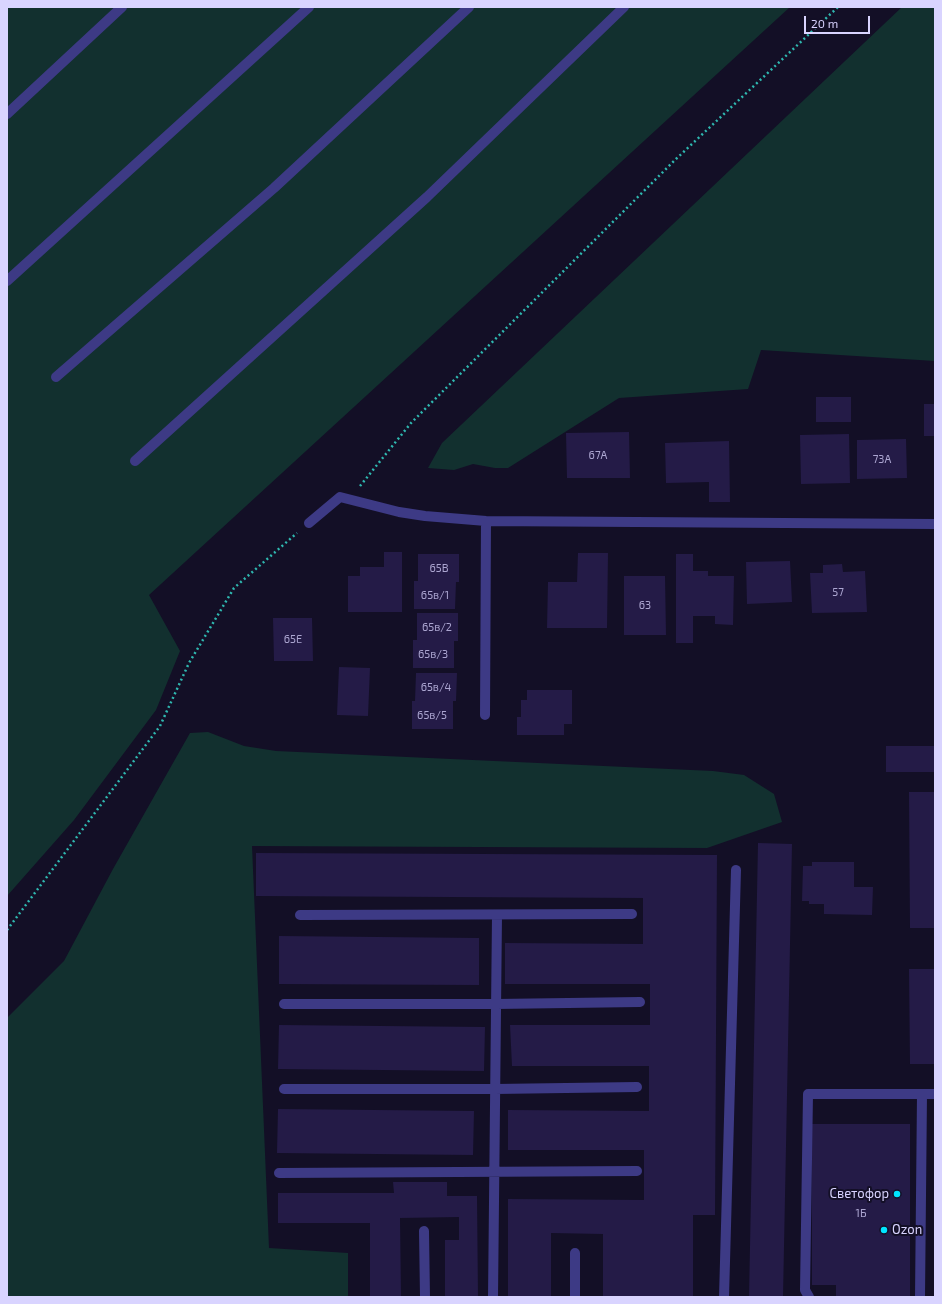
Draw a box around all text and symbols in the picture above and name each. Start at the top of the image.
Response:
scale bar [806,8,872,34]
text: 20 m [811,16,838,30]
house number: 67А [589,448,607,462]
house number: 73А [873,452,891,466]
house number: 65В [429,561,449,575]
house number: 57 [832,585,844,599]
house number: 65в/1 [421,588,449,602]
house number: 63 [639,598,651,612]
house number: 65в/2 [422,620,452,634]
house number: 65Е [284,632,302,646]
house number: 65в/3 [418,647,448,661]
house number: 65в/4 [421,680,451,694]
house number: 65в/5 [417,708,447,722]
place label: Светофор [830,1186,889,1202]
marker: Светофор [892,1189,902,1199]
house number: 1Б [856,1206,866,1220]
place label: Ozon [892,1222,922,1238]
marker: Ozon [879,1225,889,1235]

